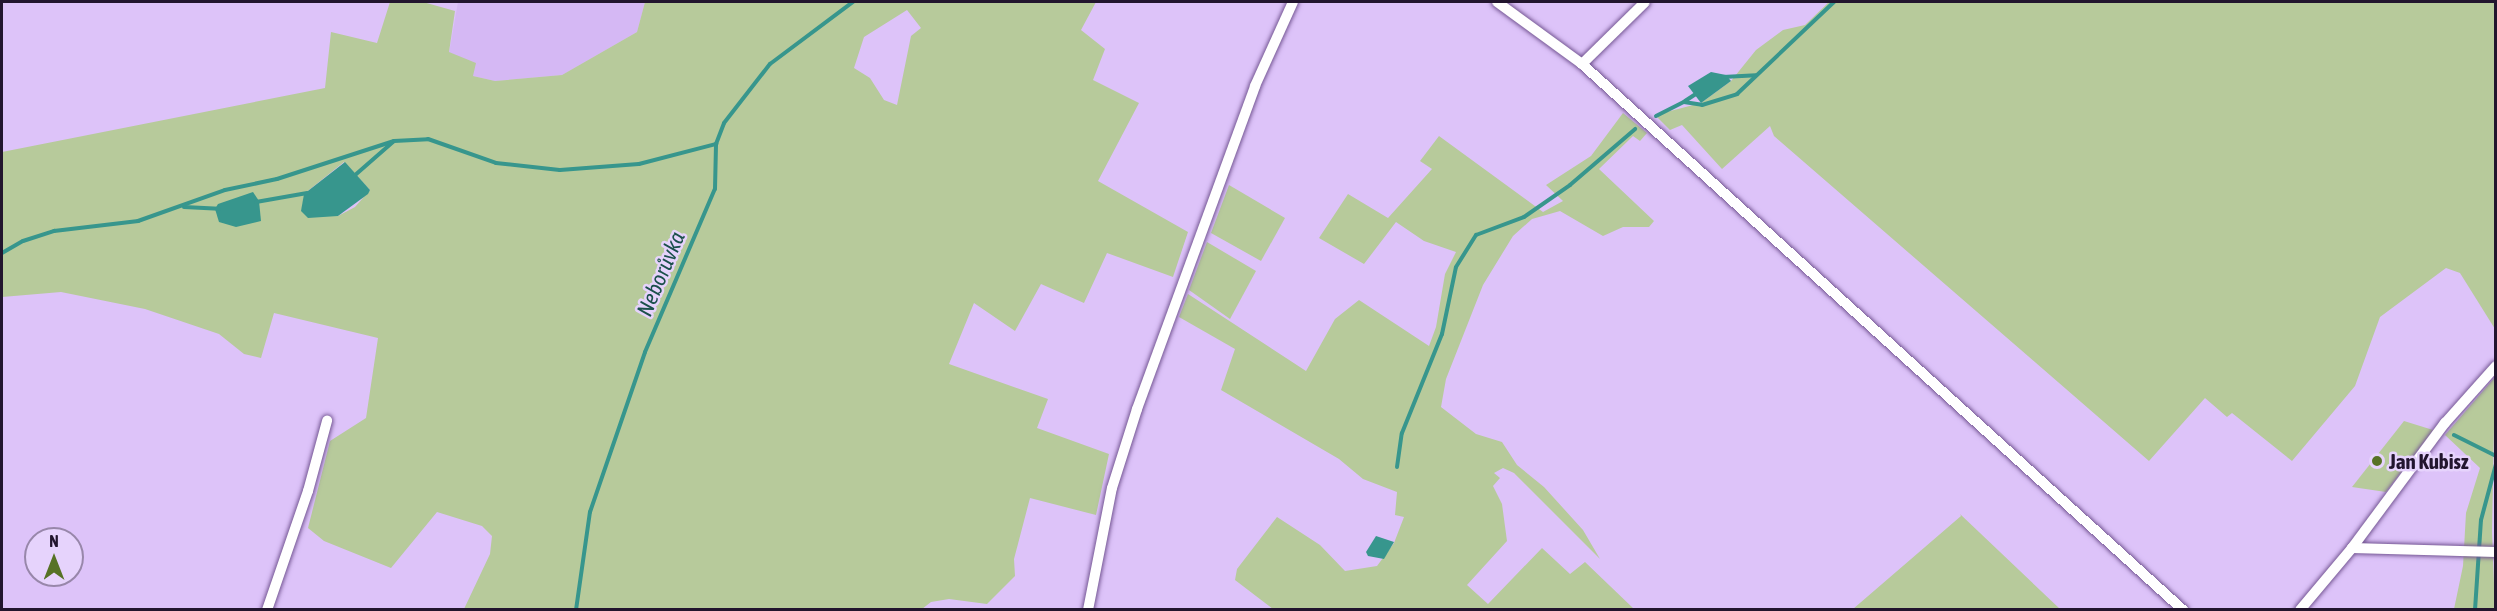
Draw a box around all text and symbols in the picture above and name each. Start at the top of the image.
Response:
water label: Neborůvka [631,228,691,320]
place label: Jan Kubisz [2389,448,2469,474]
marker: Jan Kubisz [2370,454,2384,468]
north arrow [24,527,84,587]
text: N [49,532,59,550]

